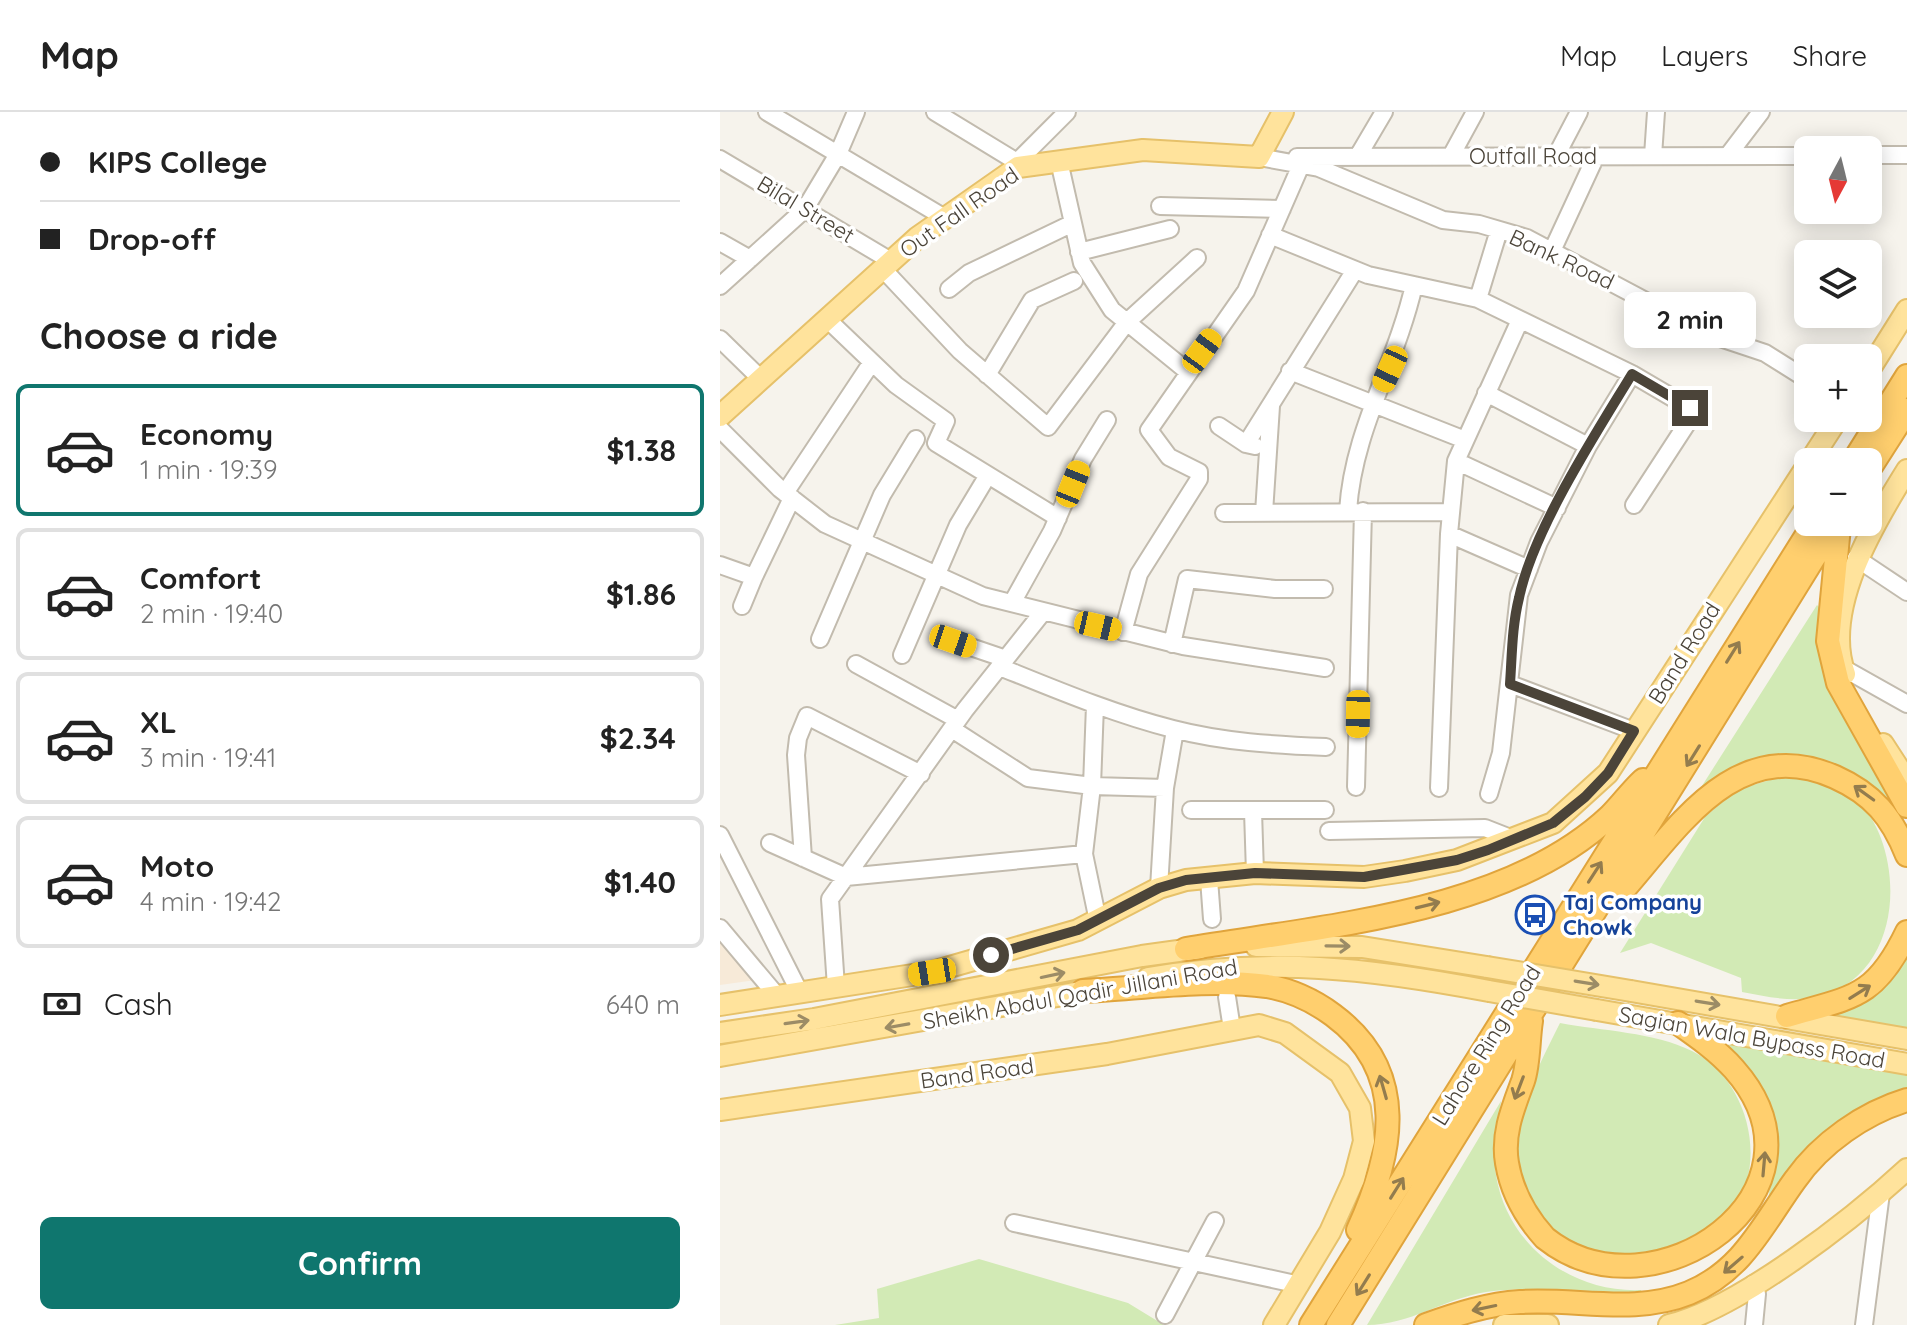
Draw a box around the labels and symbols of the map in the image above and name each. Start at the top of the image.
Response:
north arrow [1794,136,1882,224]
street label: Outfall Road [1469,142,1597,170]
street label: Out Fall Road [894,161,1024,263]
street label: Bilal Street [752,169,860,249]
street label: Bank Road [1505,222,1619,296]
callout: 2 min [1624,292,1756,348]
car [1178,325,1226,377]
car [1369,342,1411,396]
route end [1672,390,1708,426]
car [1053,457,1093,511]
street label: Band Road [1642,597,1726,709]
car [1072,609,1124,643]
car [926,622,980,660]
one-way arrow [1725,641,1741,664]
car [1346,690,1370,738]
one-way arrow [1684,744,1701,766]
one-way arrow [1853,785,1875,801]
one-way arrow [1586,862,1603,884]
place label: Taj Company Chowk [1563,888,1702,941]
bus stop icon: Taj Company Chowk [1514,894,1556,936]
one-way arrow [1415,897,1441,912]
route start [973,937,1009,973]
one-way arrow [1324,939,1351,954]
street label: Sheikh Abdul Qadir Jillani Road [921,953,1239,1035]
car [906,956,958,988]
street label: Lahore Ring Road [1425,960,1547,1130]
one-way arrow [1040,967,1065,982]
one-way arrow [1574,977,1599,992]
one-way arrow [1848,984,1871,1000]
one-way arrow [1695,996,1721,1011]
street label: Sagian Wala Bypass Road [1617,1000,1887,1074]
one-way arrow [784,1014,809,1029]
one-way arrow [884,1019,910,1034]
street label: Band Road [918,1051,1036,1095]
one-way arrow [1374,1074,1389,1100]
one-way arrow [1511,1075,1525,1100]
one-way arrow [1757,1151,1772,1177]
one-way arrow [1389,1177,1406,1199]
one-way arrow [1723,1256,1743,1274]
one-way arrow [1355,1273,1371,1296]
one-way arrow [1471,1301,1497,1316]

